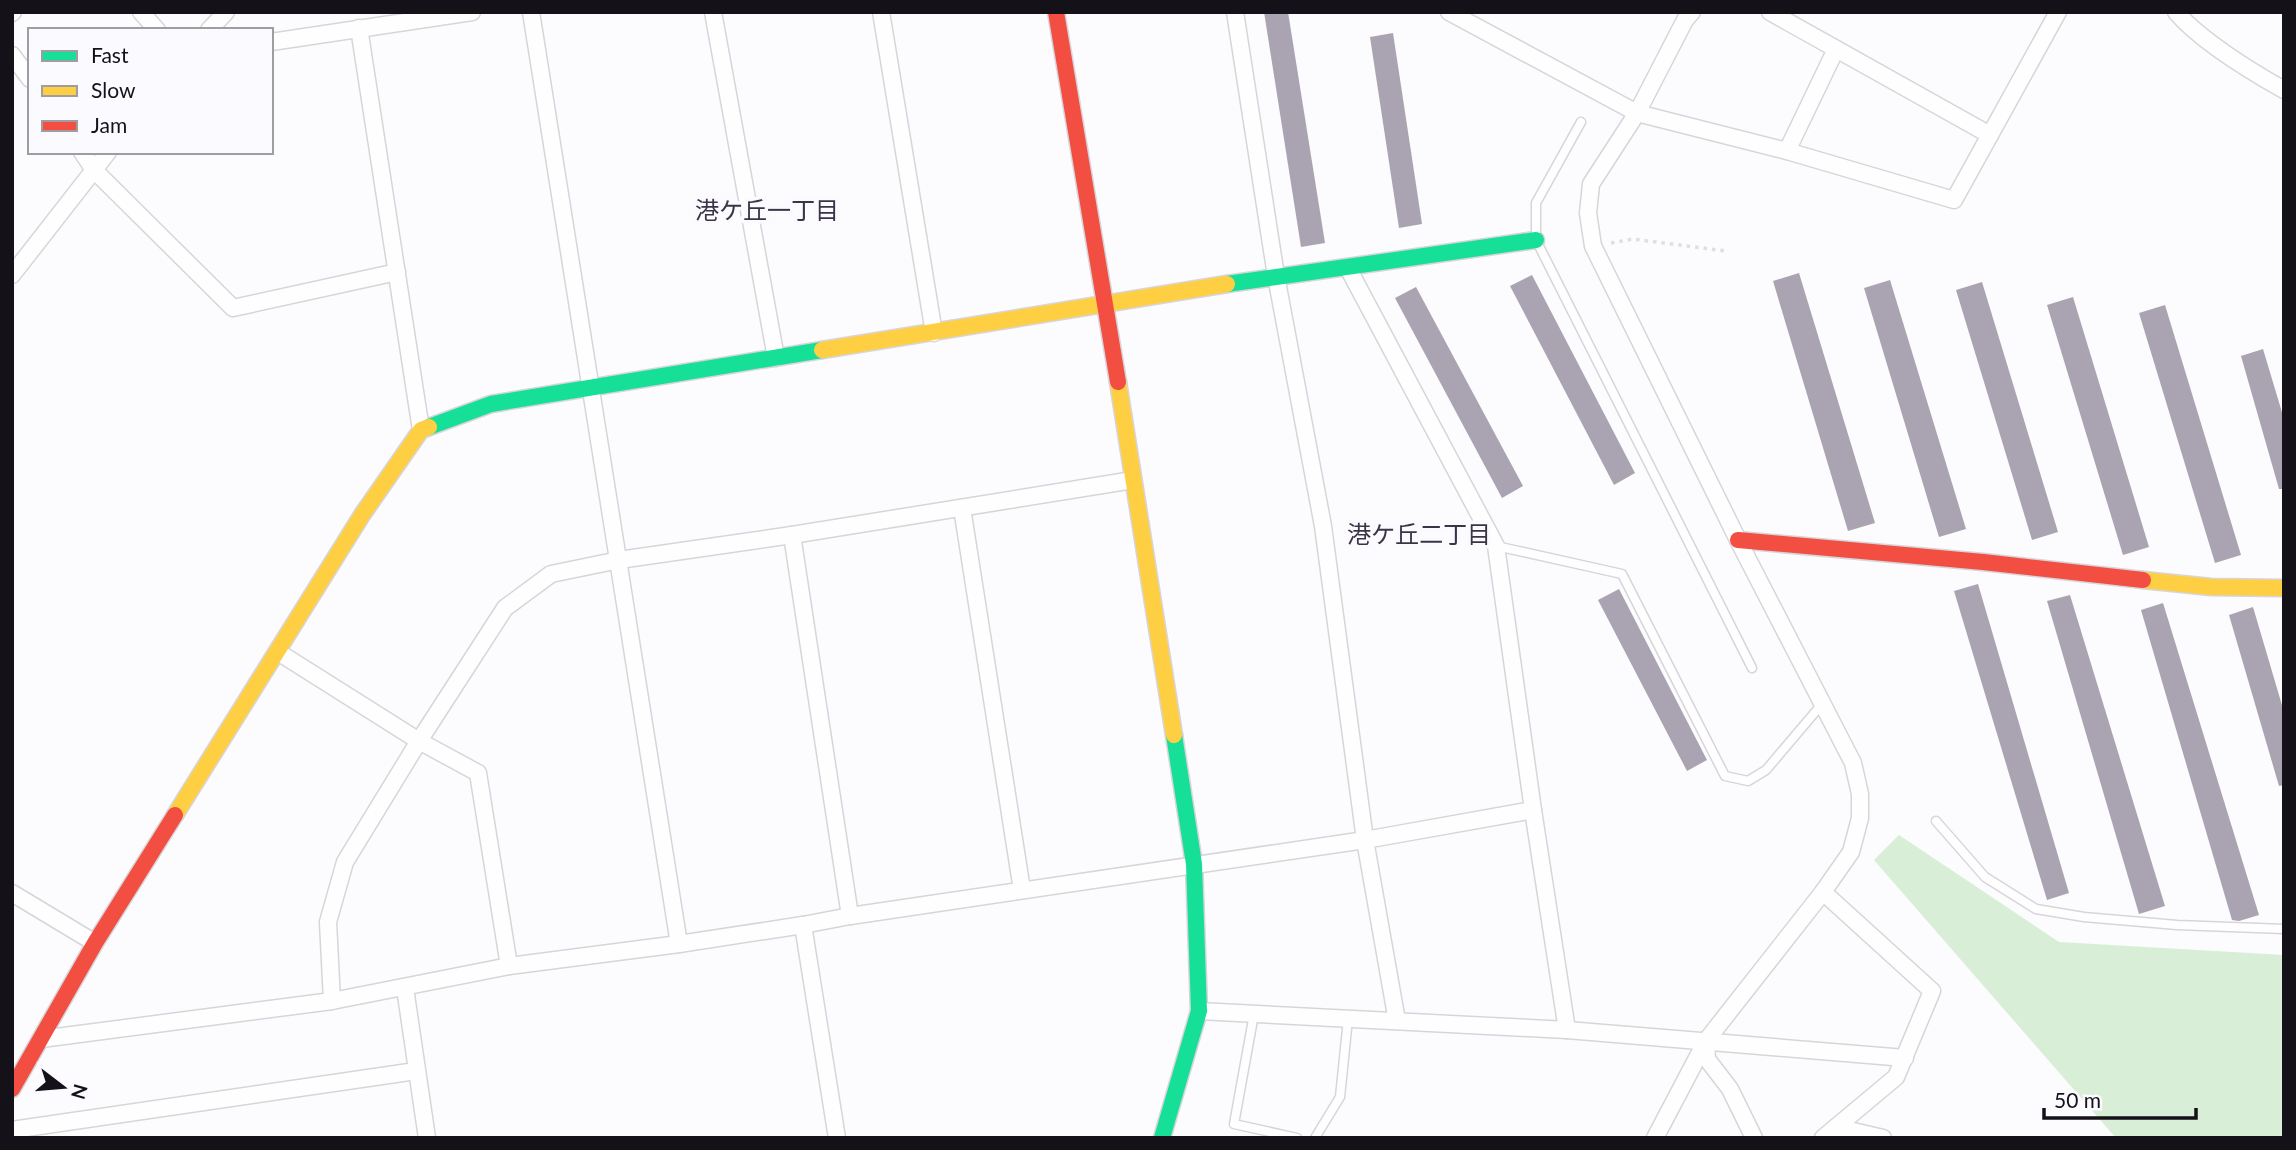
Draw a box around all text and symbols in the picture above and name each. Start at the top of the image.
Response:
legend [28,28,273,154]
text: Fast [91,42,129,67]
text: Slow [91,77,136,102]
text: Jam [91,112,127,137]
district label: 港ケ丘一丁目 [695,195,839,224]
district label: 港ケ丘二丁目 [1347,519,1491,548]
north arrow [28,1052,98,1122]
scale bar [2044,1076,2196,1120]
text: N [67,1082,93,1102]
text: 50 m [2054,1087,2101,1112]

